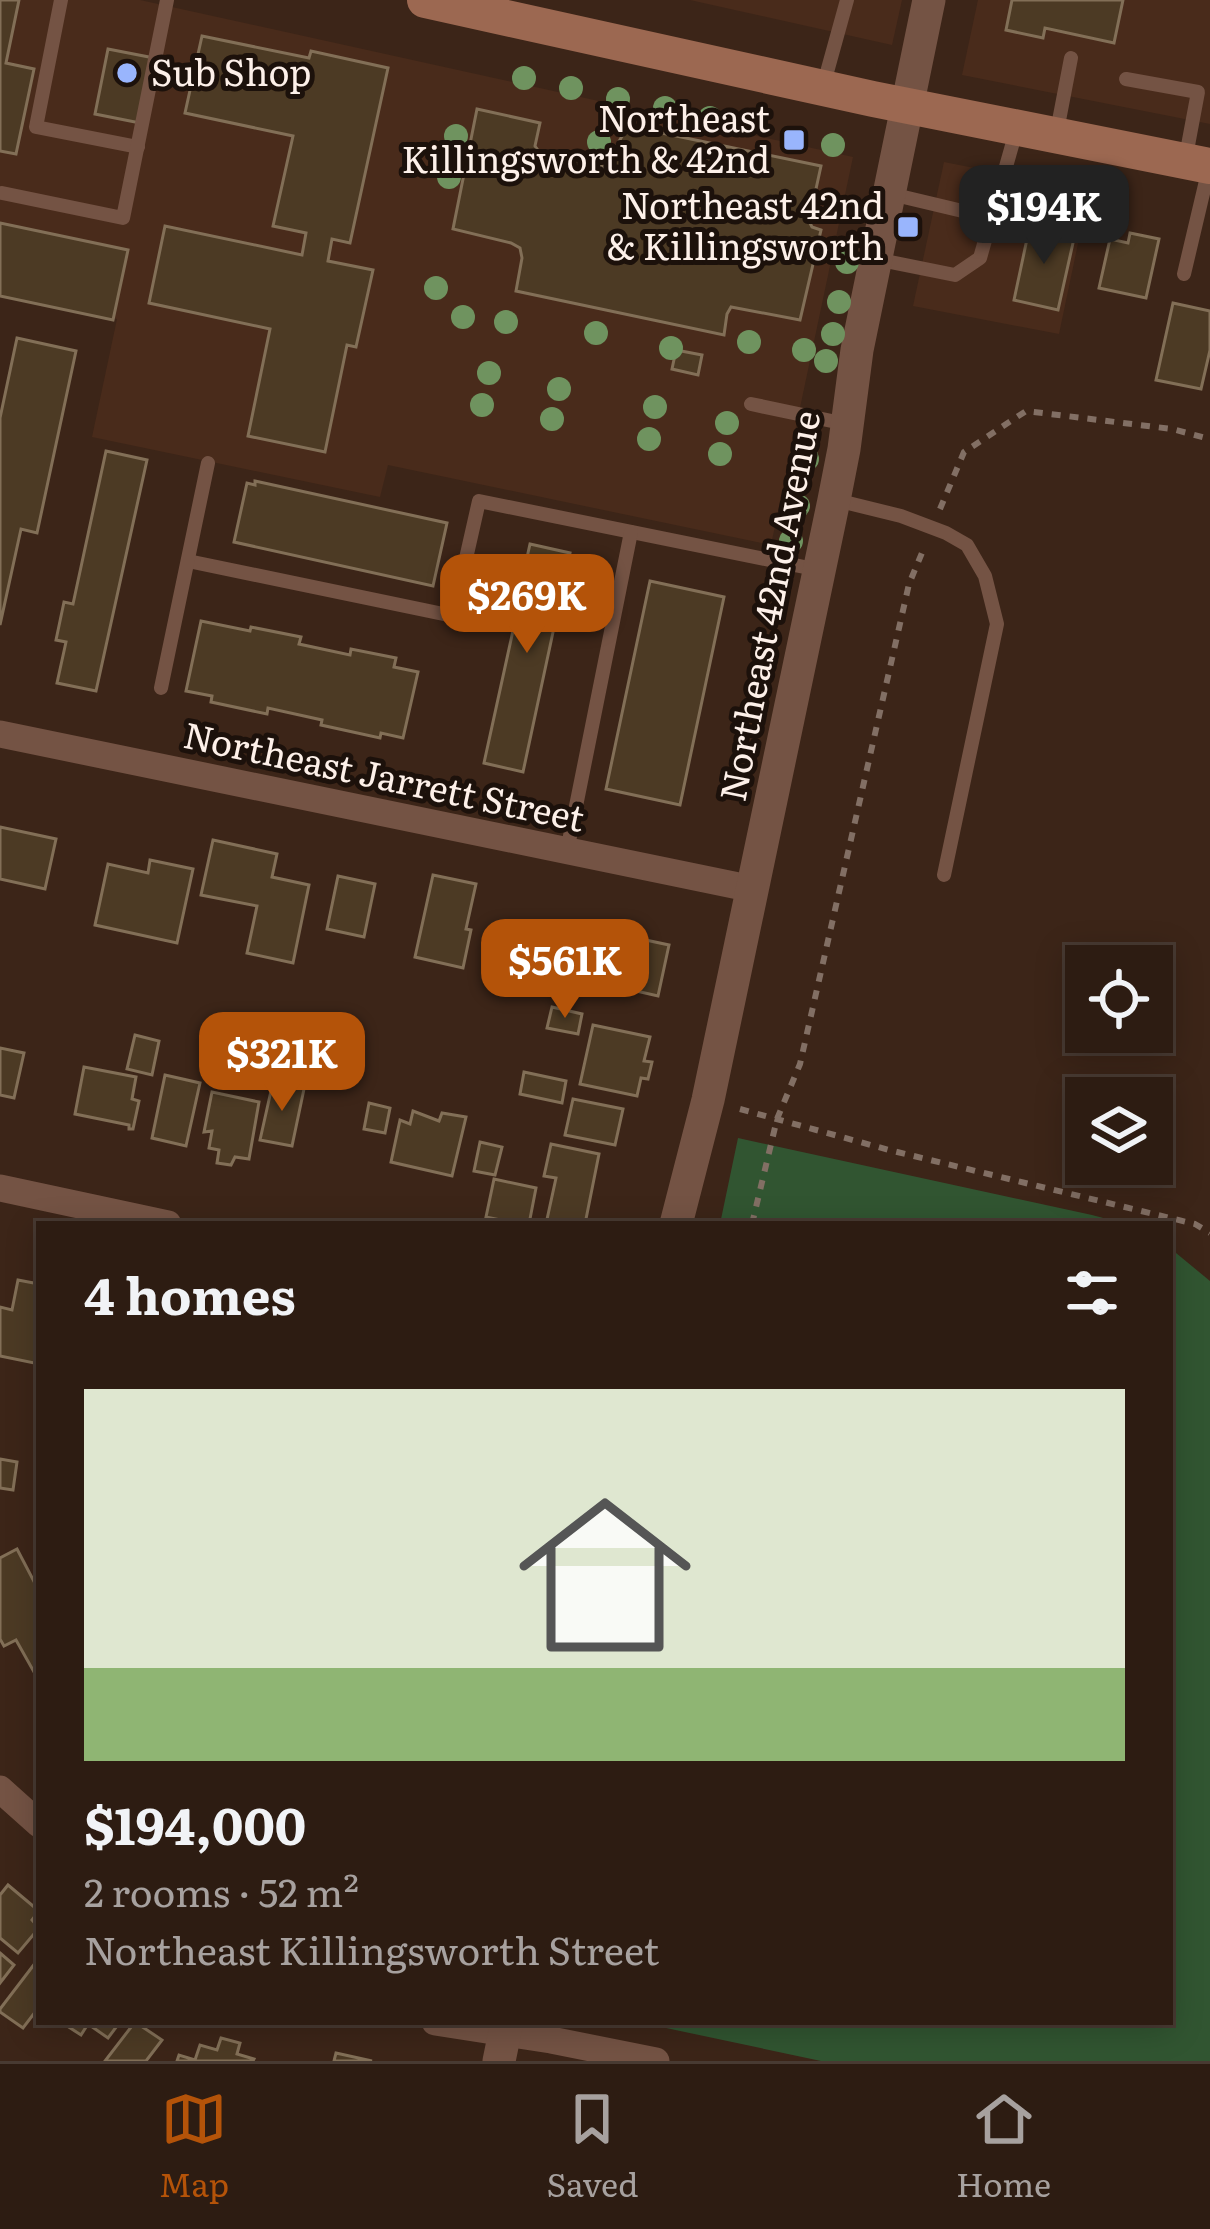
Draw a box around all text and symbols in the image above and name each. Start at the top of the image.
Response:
place label: Sub Shop [151,44,311,97]
marker: Sub Shop [114,60,140,86]
place label: Northeast Killingsworth & 42nd [401,90,770,184]
marker: Northeast Killingsworth & 42nd [781,127,807,153]
pin: $194K [960,165,1128,267]
text: $194K [986,175,1102,233]
place label: Northeast 42nd & Killingsworth [606,177,884,271]
marker: Northeast 42nd & Killingsworth [895,214,921,240]
street label: Northeast 42nd Avenue [704,406,831,805]
pin: $269K [443,554,611,656]
text: $269K [467,564,587,622]
street label: Northeast Jarrett Street [179,706,590,843]
pin: $561K [481,919,649,1021]
text: $561K [508,929,622,987]
map controls [1065,945,1173,1185]
button: locate [1065,945,1173,1053]
pin: $321K [198,1012,366,1114]
text: $321K [226,1022,338,1080]
button: layers [1065,1077,1173,1185]
text: 4 homes [84,1255,296,1331]
icon: filters [1059,1260,1125,1326]
icon: home [497,1467,713,1683]
text: $194,000 [84,1785,306,1861]
text: 2 rooms · 52 m² [84,1861,359,1919]
text: Northeast Killingsworth Street [84,1919,659,1977]
tab: Map [159,2086,229,2207]
tab: Saved [547,2086,638,2207]
tab: Home [956,2086,1051,2207]

